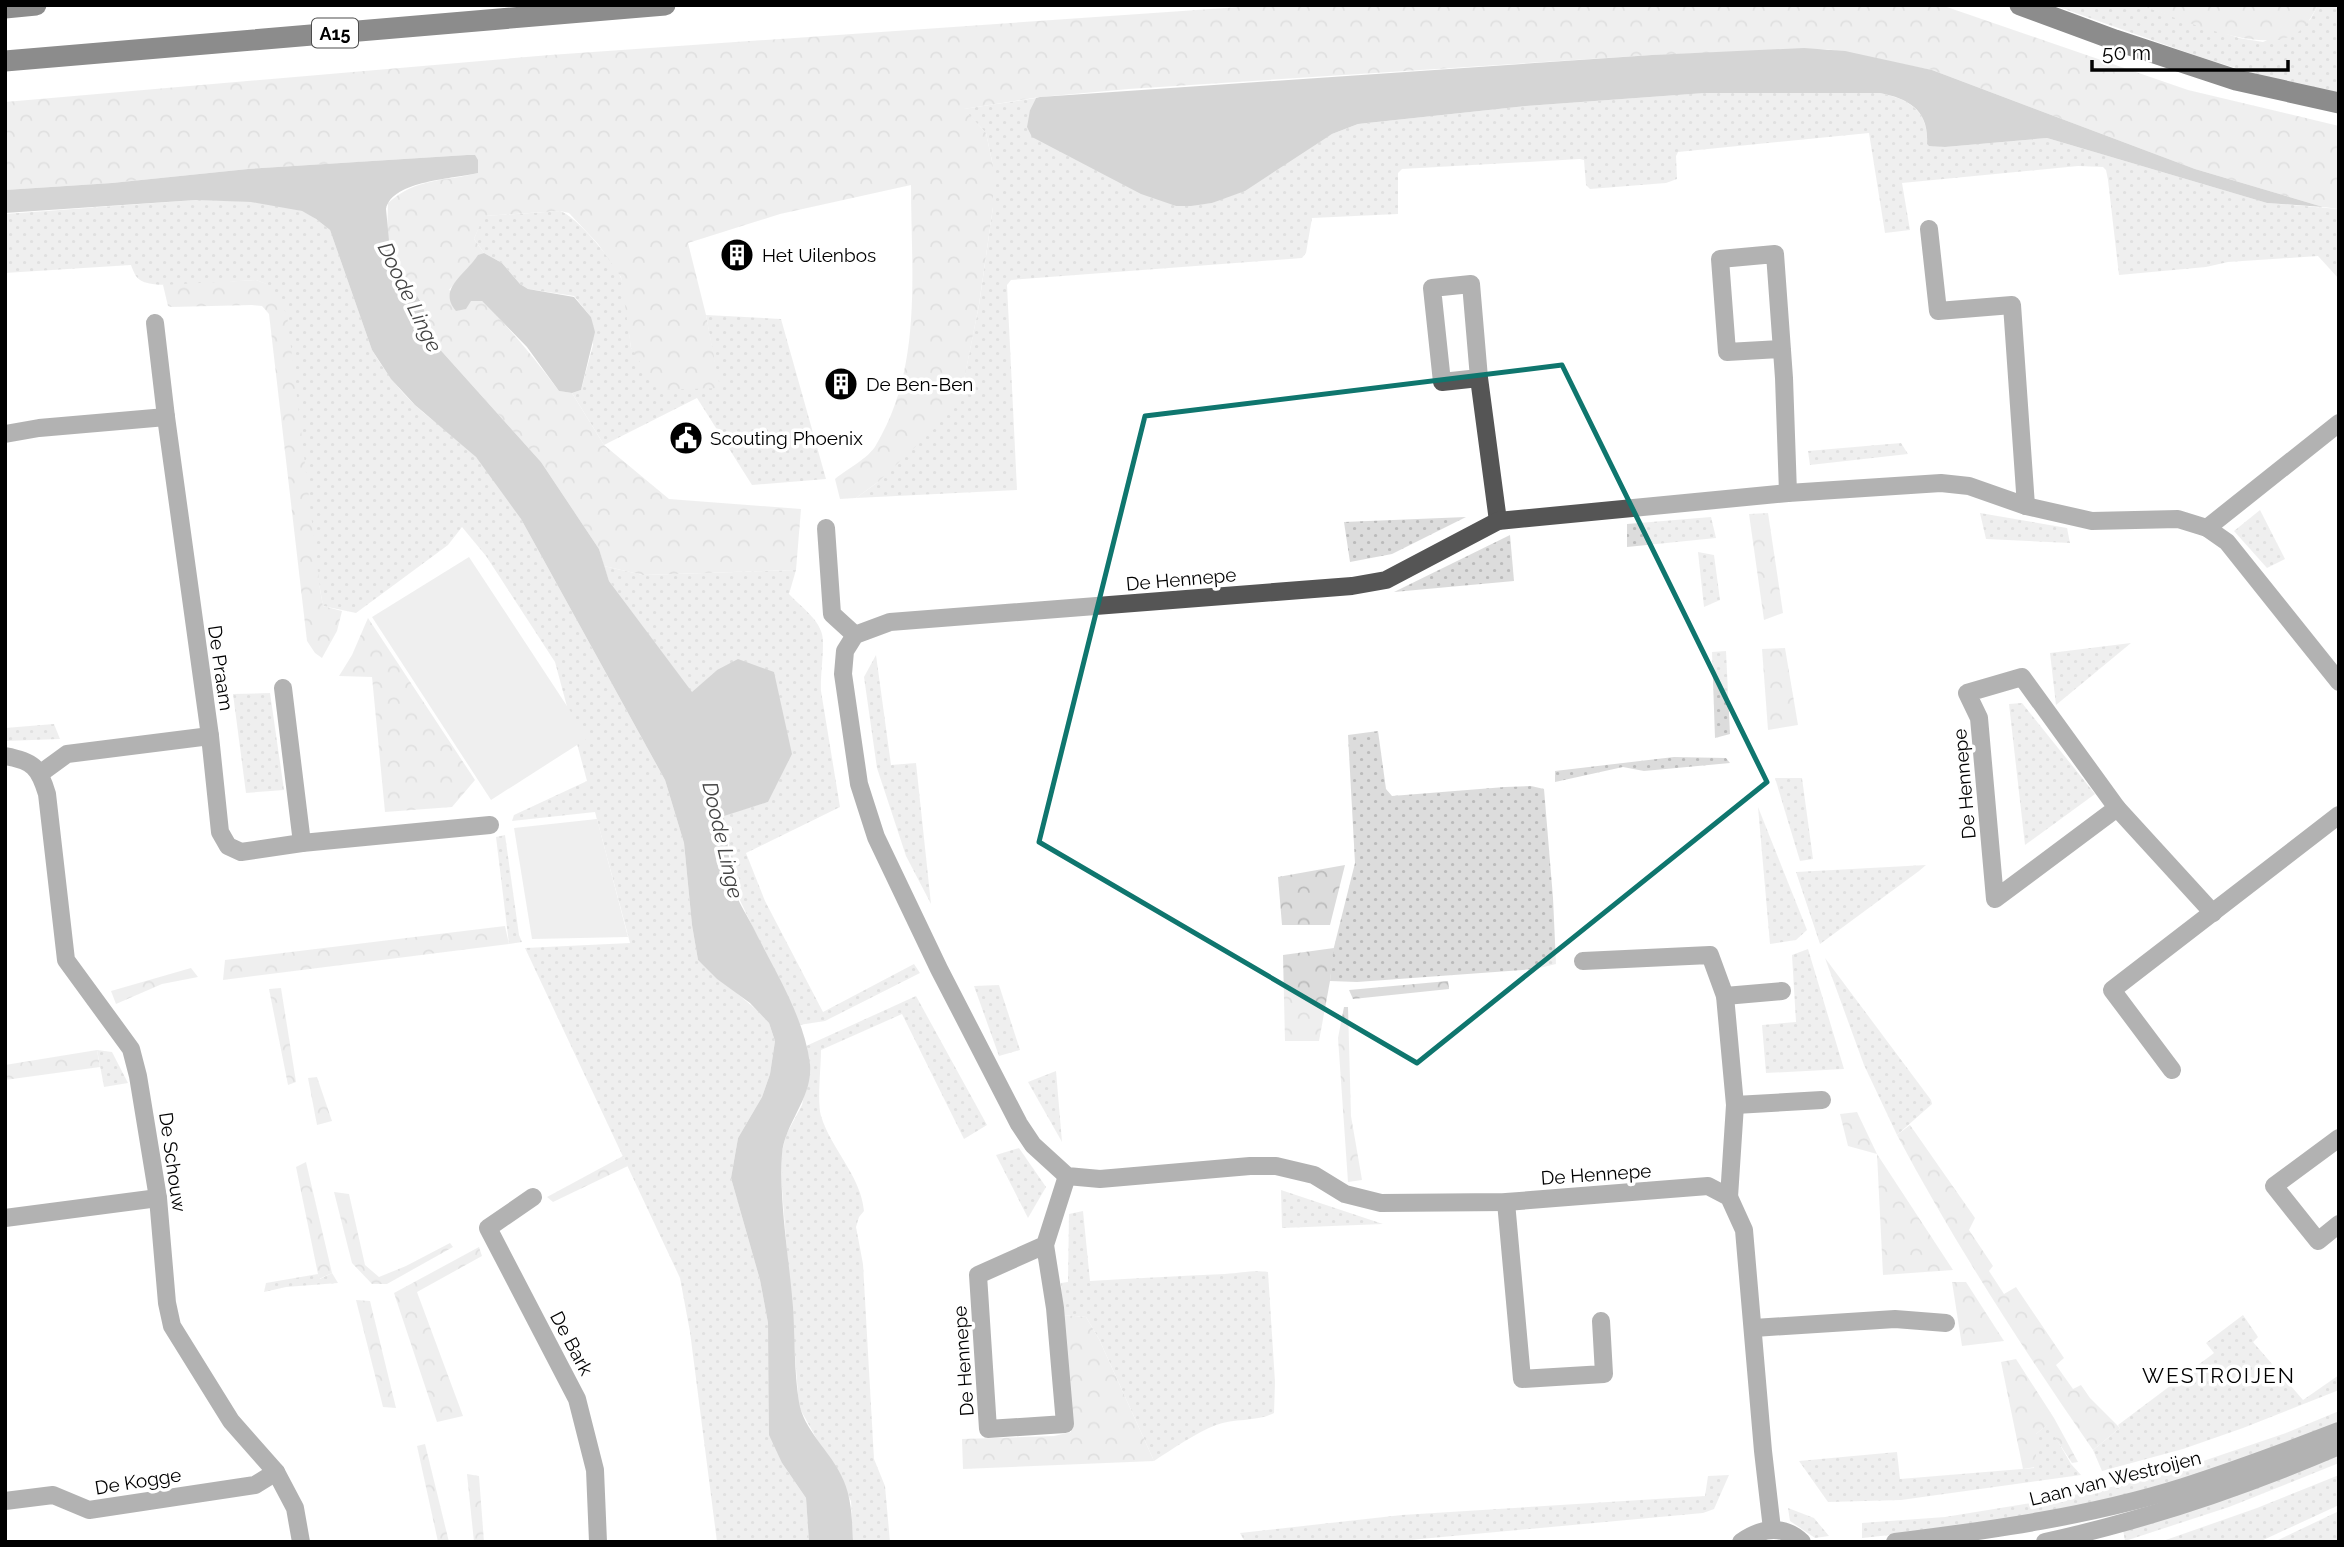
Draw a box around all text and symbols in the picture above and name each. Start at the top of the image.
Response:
road number: A15 [312,18,358,48]
scale bar [2092,28,2288,72]
text: 50 m [2102,40,2151,65]
building icon: Het Uilenbos [718,236,756,274]
water label: Doode Linge [373,238,447,356]
place label: Het Uilenbos [762,244,876,266]
building icon: De Ben-Ben [822,365,860,403]
place label: De Ben-Ben [866,373,973,395]
public building icon: Scouting Phoenix [667,419,705,457]
place label: Scouting Phoenix [710,427,863,449]
street label: De Hennepe [1125,563,1237,595]
street label: De Praam [204,624,238,712]
street label: De Hennepe [1948,728,1980,840]
water label: Doode Linge [697,779,749,901]
street label: De Schouw [155,1111,191,1214]
street label: De Hennepe [1540,1159,1652,1189]
street label: De Hennepe [948,1305,978,1417]
street label: De Bark [546,1307,598,1379]
district label: WESTROIJEN [2142,1363,2296,1388]
street label: Laan van Westroijen [2027,1446,2203,1510]
street label: De Kogge [93,1463,183,1499]

